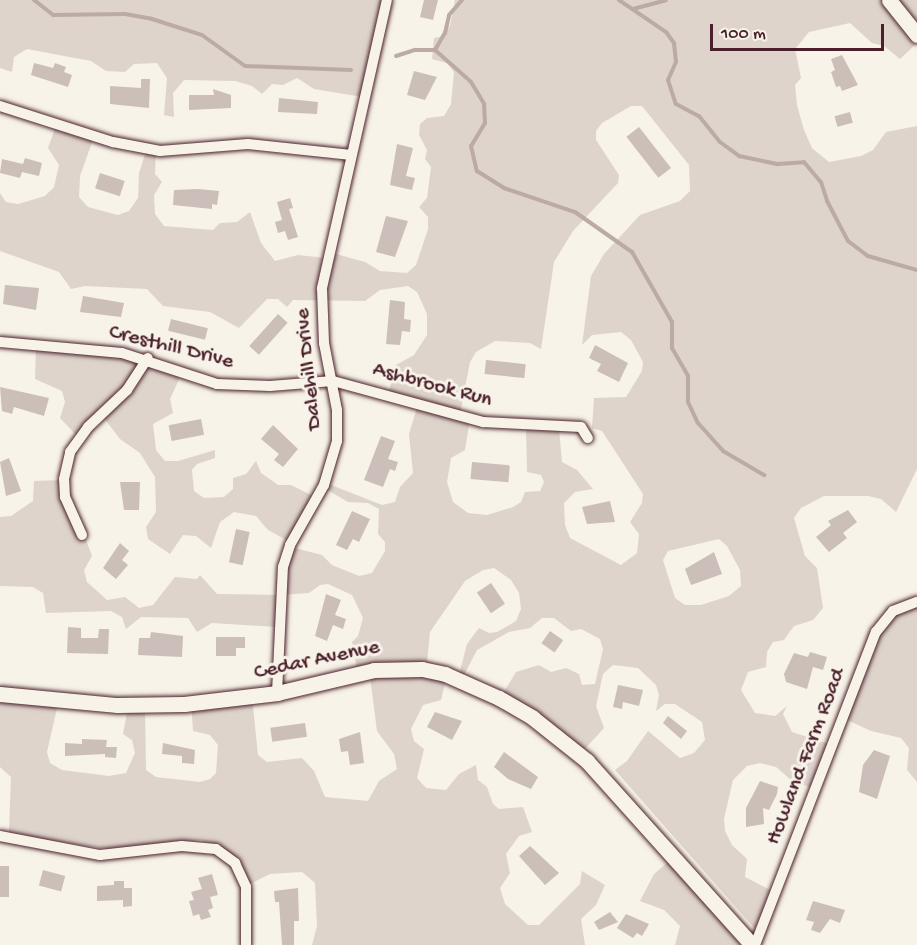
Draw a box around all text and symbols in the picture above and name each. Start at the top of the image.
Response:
scale bar [713,12,887,50]
text: 100 m [721,24,766,45]
street label: Dalehill Drive [290,307,330,431]
street label: Cresthill Drive [106,320,236,376]
street label: Ashbrook Run [369,357,495,415]
street label: Cedar Avenue [252,635,382,687]
street label: Howland Farm Road [761,665,853,849]

